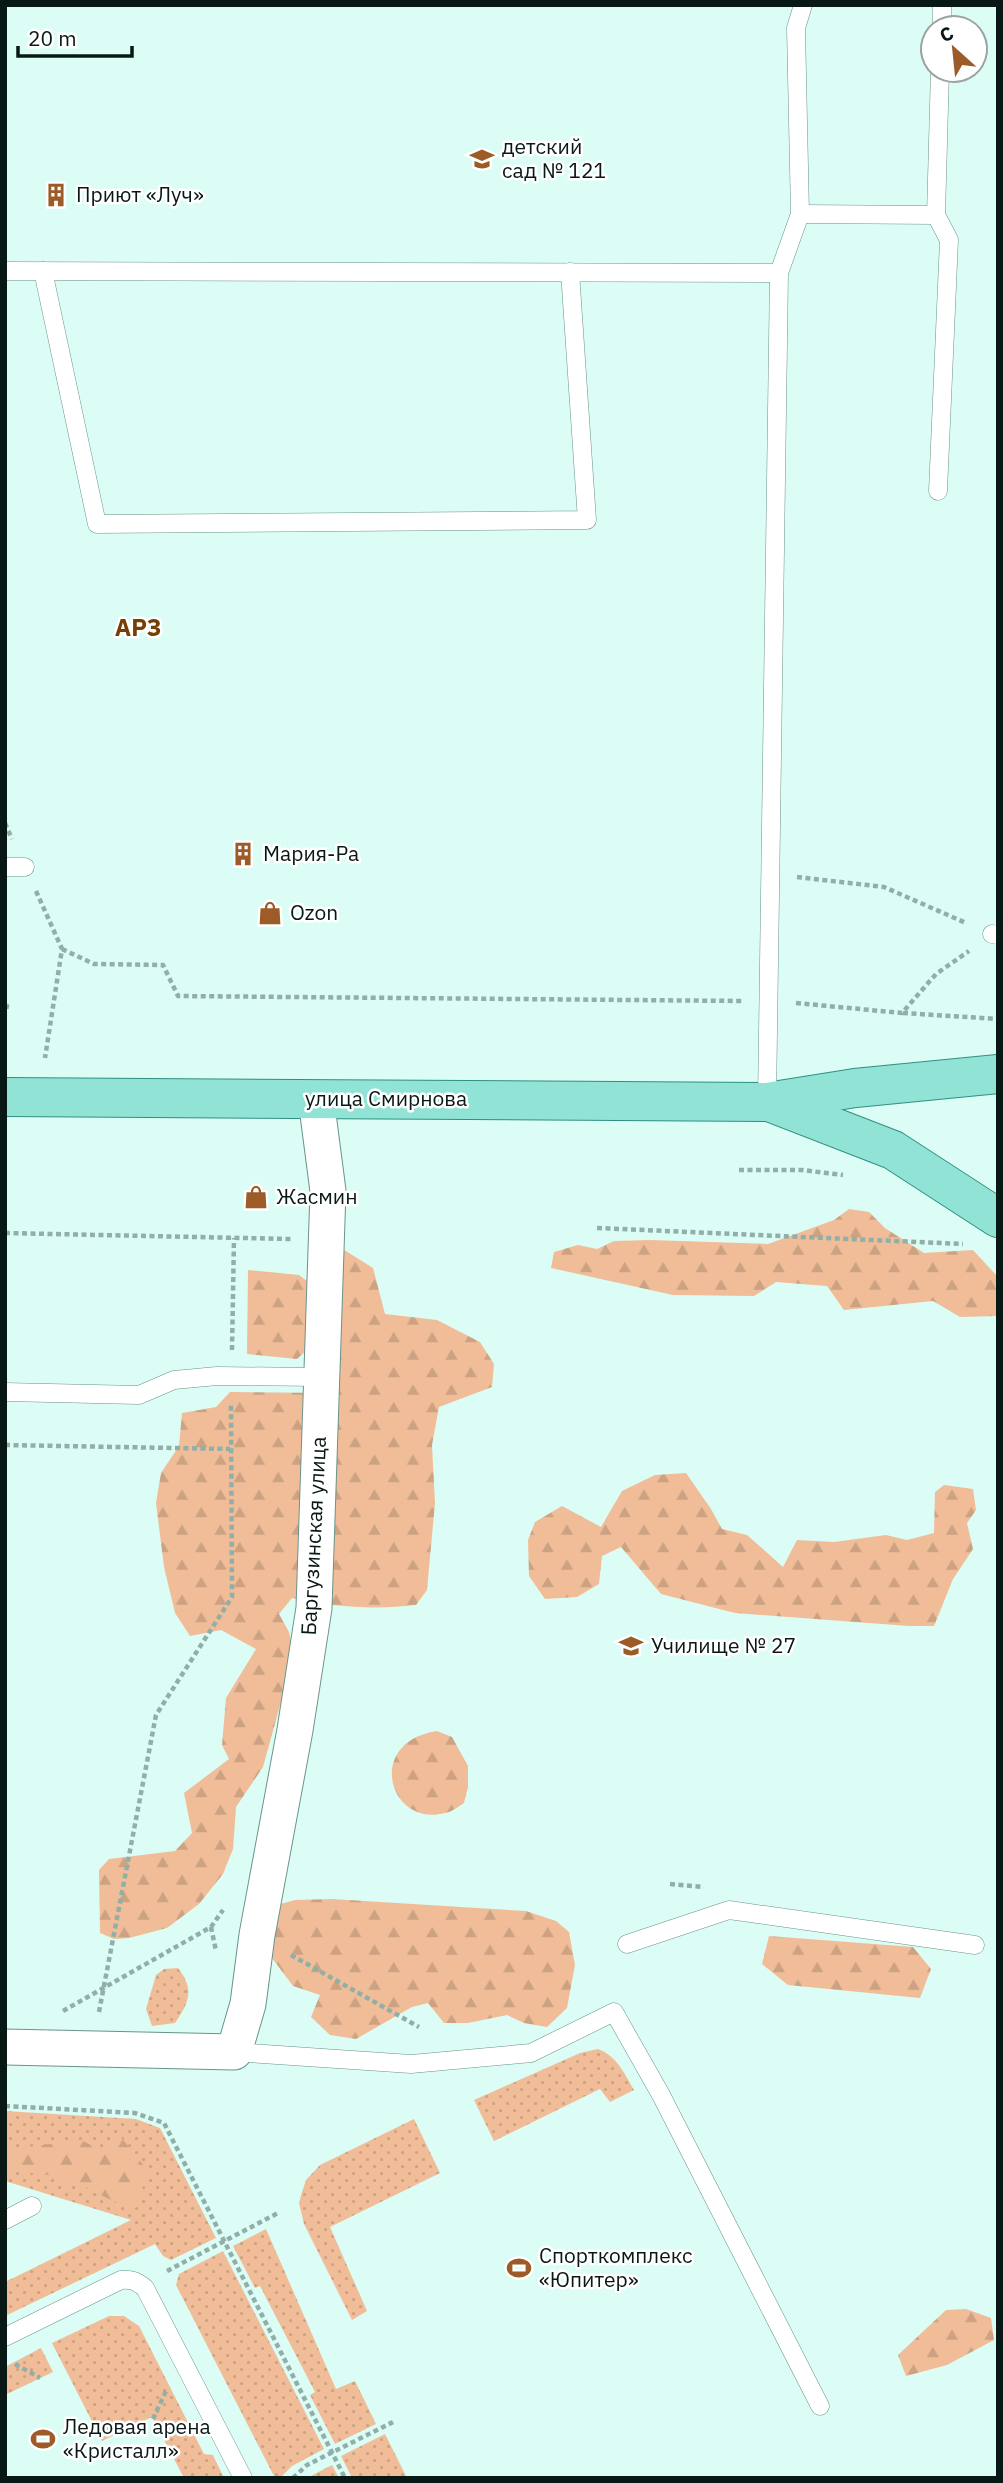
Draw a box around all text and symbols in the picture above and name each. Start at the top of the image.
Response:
scale bar [18,14,131,58]
north arrow [919,14,989,84]
text: С [935,20,957,47]
text: 20 m [28,24,77,52]
place label: детский сад № 121 [502,132,606,184]
school or university icon: детский сад № 121 [468,145,496,173]
place label: Приют «Луч» [76,180,204,208]
building icon: Приют «Луч» [42,181,70,209]
district label: АРЗ [115,611,161,643]
place label: Мария-Ра [263,839,359,867]
building icon: Мария-Ра [229,840,257,868]
place label: Ozon [290,898,338,926]
shop icon: Ozon [256,899,284,927]
street label: улица Смирнова [305,1084,467,1112]
place label: Жасмин [276,1182,358,1210]
shop icon: Жасмин [242,1183,270,1211]
street label: Баргузинская улица [294,1436,332,1636]
place label: Училище № 27 [651,1631,796,1659]
school or university icon: Училище № 27 [617,1632,645,1660]
place label: Спорткомплекс «Юпитер» [539,2241,692,2293]
sports icon: Спорткомплекс «Юпитер» [505,2254,533,2282]
place label: Ледовая арена «Кристалл» [63,2412,211,2464]
sports icon: Ледовая арена «Кристалл» [29,2425,57,2453]

